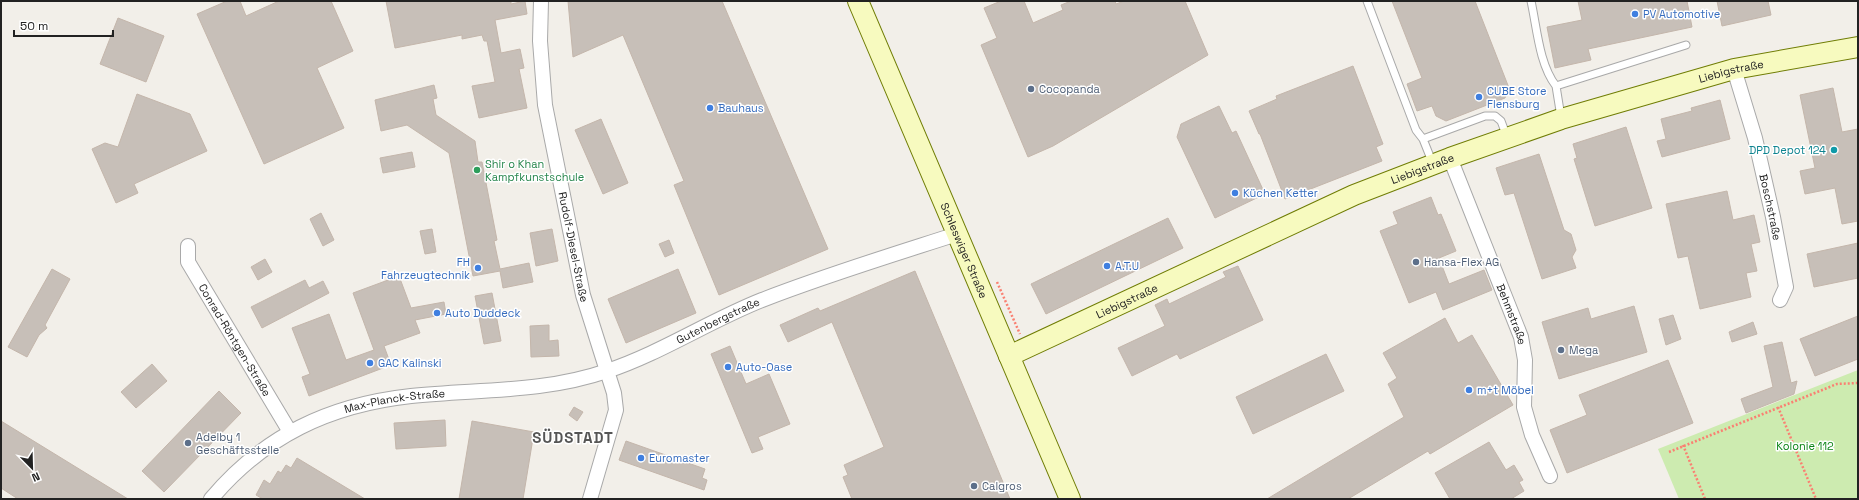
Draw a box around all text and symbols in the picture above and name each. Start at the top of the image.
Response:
place label: PV Automotive [1643,7,1720,21]
marker: PV Automotive [1630,9,1640,19]
scale bar [14,12,113,38]
text: 50 m [20,18,48,34]
street label: Liebigstraße [1697,57,1765,86]
place label: Cocopanda [1039,82,1100,96]
marker: Cocopanda [1026,84,1036,94]
place label: CUBE Store Flensburg [1487,84,1547,111]
marker: CUBE Store Flensburg [1474,92,1484,102]
place label: Bauhaus [718,101,764,115]
marker: Bauhaus [705,103,715,113]
place label: DPD Depot 124 [1749,143,1826,157]
marker: DPD Depot 124 [1829,145,1839,155]
street label: Liebigstraße [1389,150,1456,187]
place label: Shir o Khan Kampfkunstschule [485,157,584,184]
marker: Shir o Khan Kampfkunstschule [472,165,482,175]
street label: Boschstraße [1756,173,1784,242]
place label: Küchen Ketter [1243,186,1318,200]
marker: Küchen Ketter [1230,188,1240,198]
street label: Rudolf-Diesel-Straße [556,191,592,304]
street label: Schleswiger Straße [938,200,991,300]
place label: FH Fahrzeugtechnik [381,255,470,282]
place label: Hansa-Flex AG [1424,255,1499,269]
marker: Hansa-Flex AG [1411,257,1421,267]
place label: A.T.U [1115,259,1139,273]
marker: A.T.U [1102,261,1112,271]
marker: FH Fahrzeugtechnik [473,263,483,273]
street label: Conrad-Röntgen-Straße [196,281,274,399]
street label: Liebigstraße [1094,281,1160,321]
street label: Behmstraße [1494,282,1529,346]
street label: Gutenbergstraße [674,295,762,347]
place label: Auto Duddeck [445,306,520,320]
marker: Auto Duddeck [432,308,442,318]
place label: Mega [1569,343,1599,357]
marker: Mega [1556,345,1566,355]
place label: GAC Kalinski [378,356,442,370]
marker: GAC Kalinski [365,358,375,368]
place label: Auto-Oase [736,360,792,374]
marker: Auto-Oase [723,362,733,372]
place label: m+t Möbel [1477,383,1534,397]
marker: m+t Möbel [1464,385,1474,395]
street label: Max-Planck-Straße [342,386,446,416]
district label: SÜDSTADT [532,428,614,447]
place label: Adelby 1 Geschäftsstelle [196,430,279,457]
marker: Adelby 1 Geschäftsstelle [183,438,193,448]
park label: Kolonie 112 [1776,439,1834,453]
north arrow [12,448,52,488]
place label: Euromaster [649,451,710,465]
marker: Euromaster [636,453,646,463]
text: N [30,469,42,485]
place label: Calgros [982,479,1022,493]
marker: Calgros [969,481,979,491]

